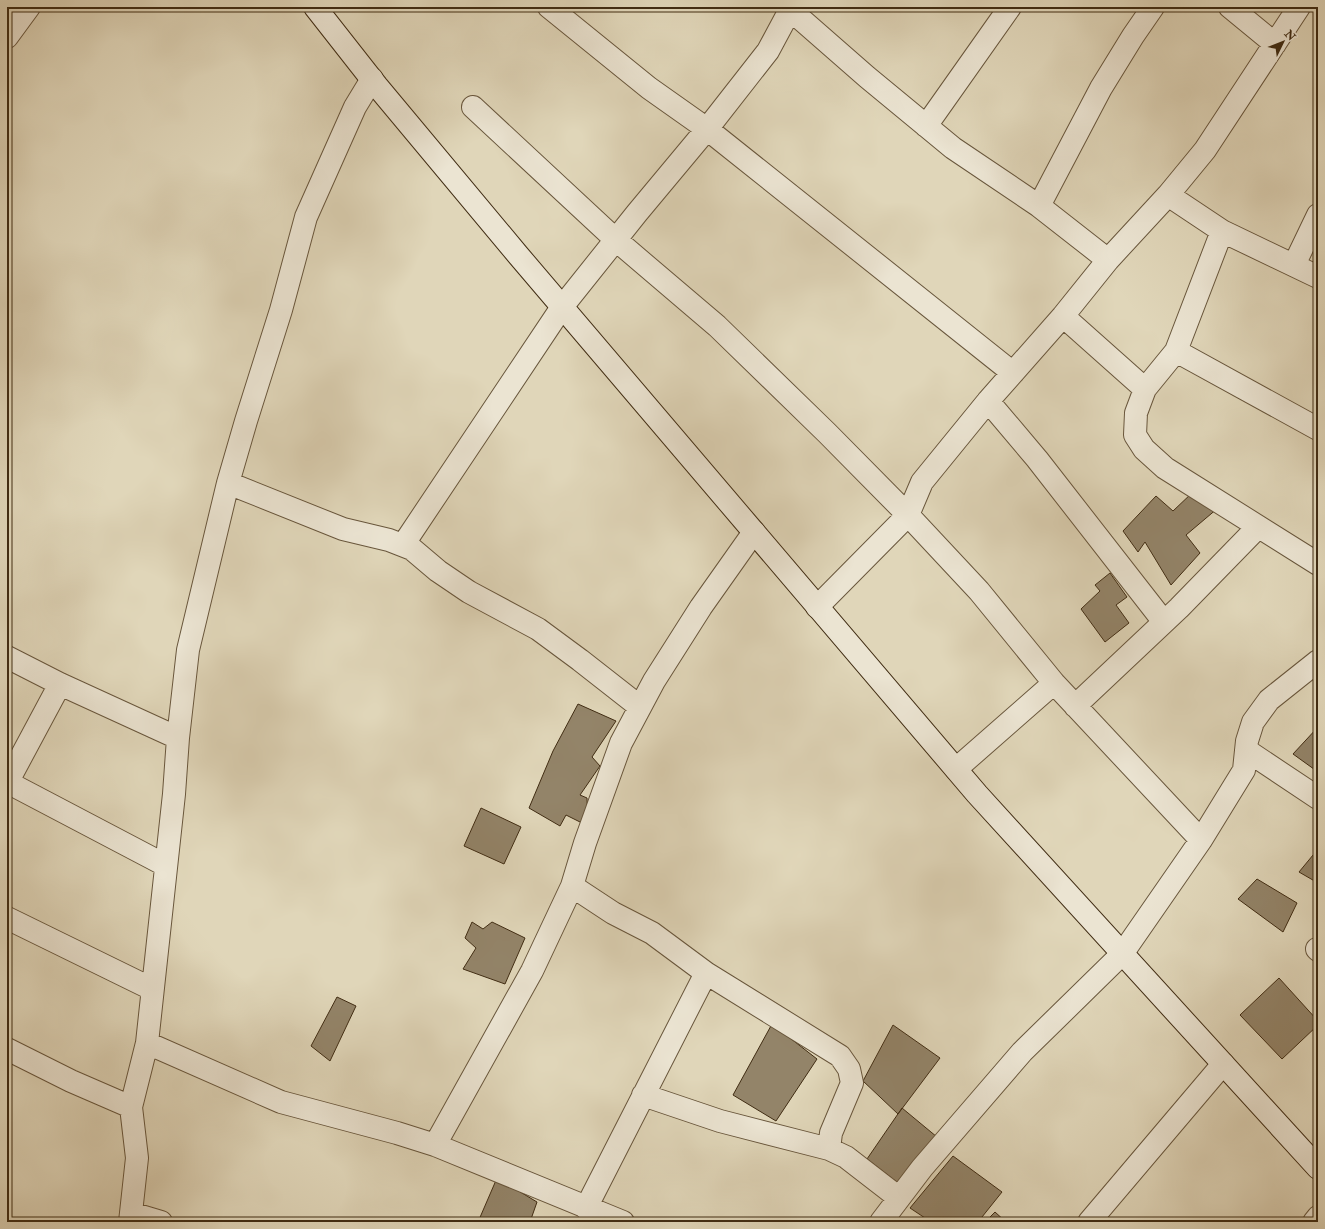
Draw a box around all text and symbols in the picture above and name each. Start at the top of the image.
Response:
north arrow [1263,22,1303,62]
text: N [1281,27,1299,44]

